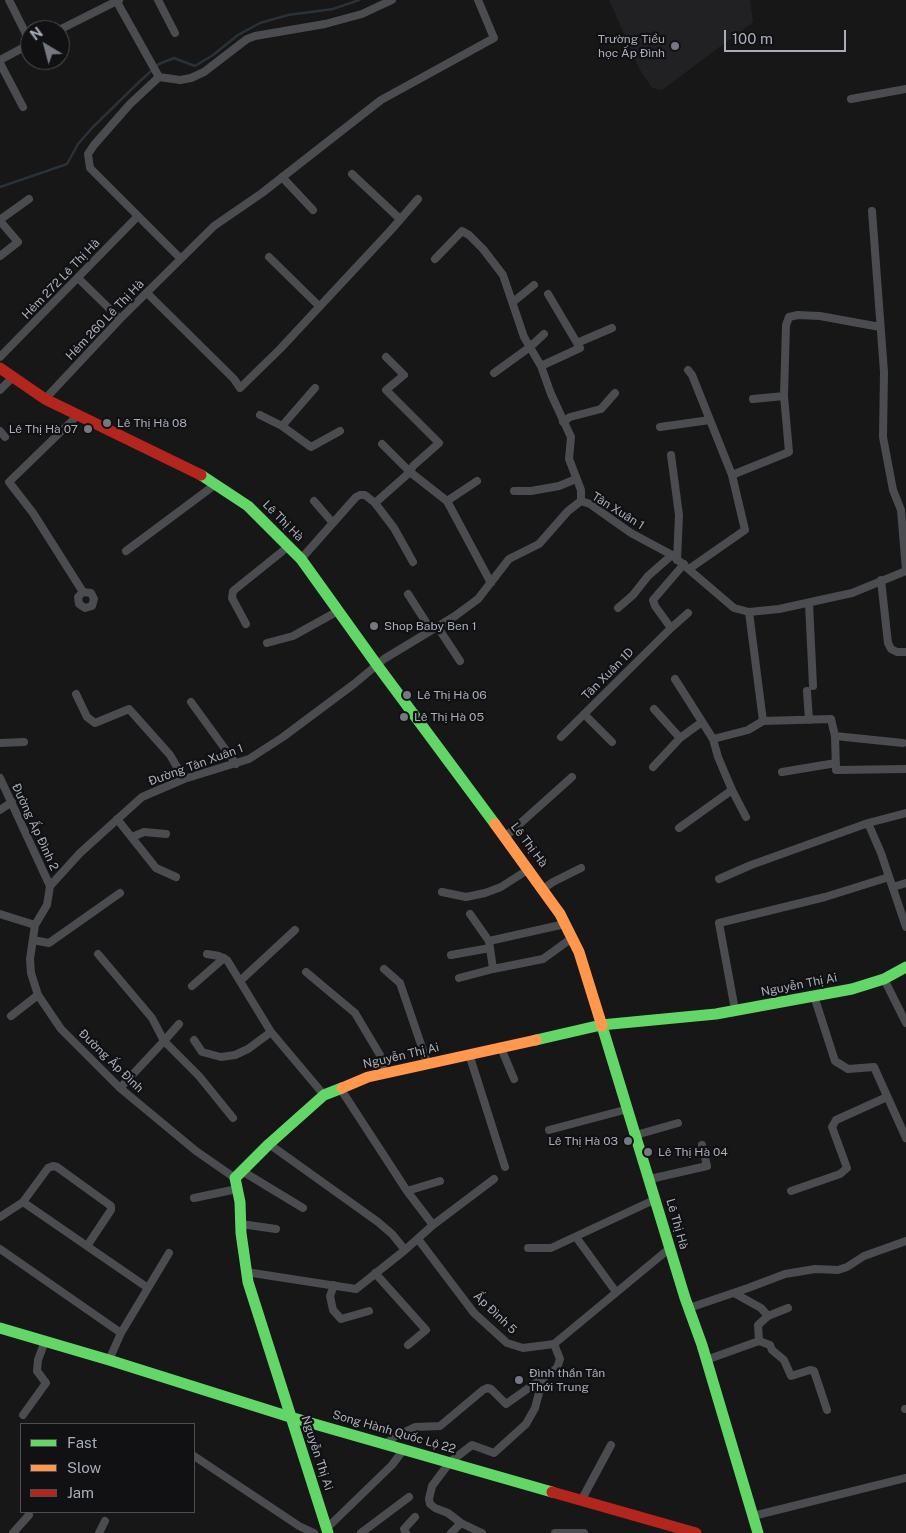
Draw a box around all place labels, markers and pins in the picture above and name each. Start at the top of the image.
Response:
place label: Trường Tiểu học Ấp Đình [598,32,665,60]
marker: Trường Tiểu học Ấp Đình [669,40,681,52]
place label: Lê Thị Hà 08 [117,416,187,430]
marker: Lê Thị Hà 08 [101,417,113,429]
place label: Lê Thị Hà 07 [9,422,78,436]
marker: Lê Thị Hà 07 [82,423,94,435]
place label: Shop Baby Ben 1 [384,619,477,633]
marker: Shop Baby Ben 1 [368,620,380,632]
place label: Lê Thị Hà 06 [417,688,487,702]
marker: Lê Thị Hà 06 [401,689,413,701]
place label: Lê Thị Hà 05 [414,710,484,724]
marker: Lê Thị Hà 05 [398,711,410,723]
place label: Lê Thị Hà 03 [548,1134,618,1148]
marker: Lê Thị Hà 03 [622,1135,634,1147]
place label: Lê Thị Hà 04 [658,1145,728,1159]
marker: Lê Thị Hà 04 [642,1146,654,1158]
place label: Đình thần Tân Thới Trung [529,1366,605,1394]
marker: Đình thần Tân Thới Trung [513,1374,525,1386]

